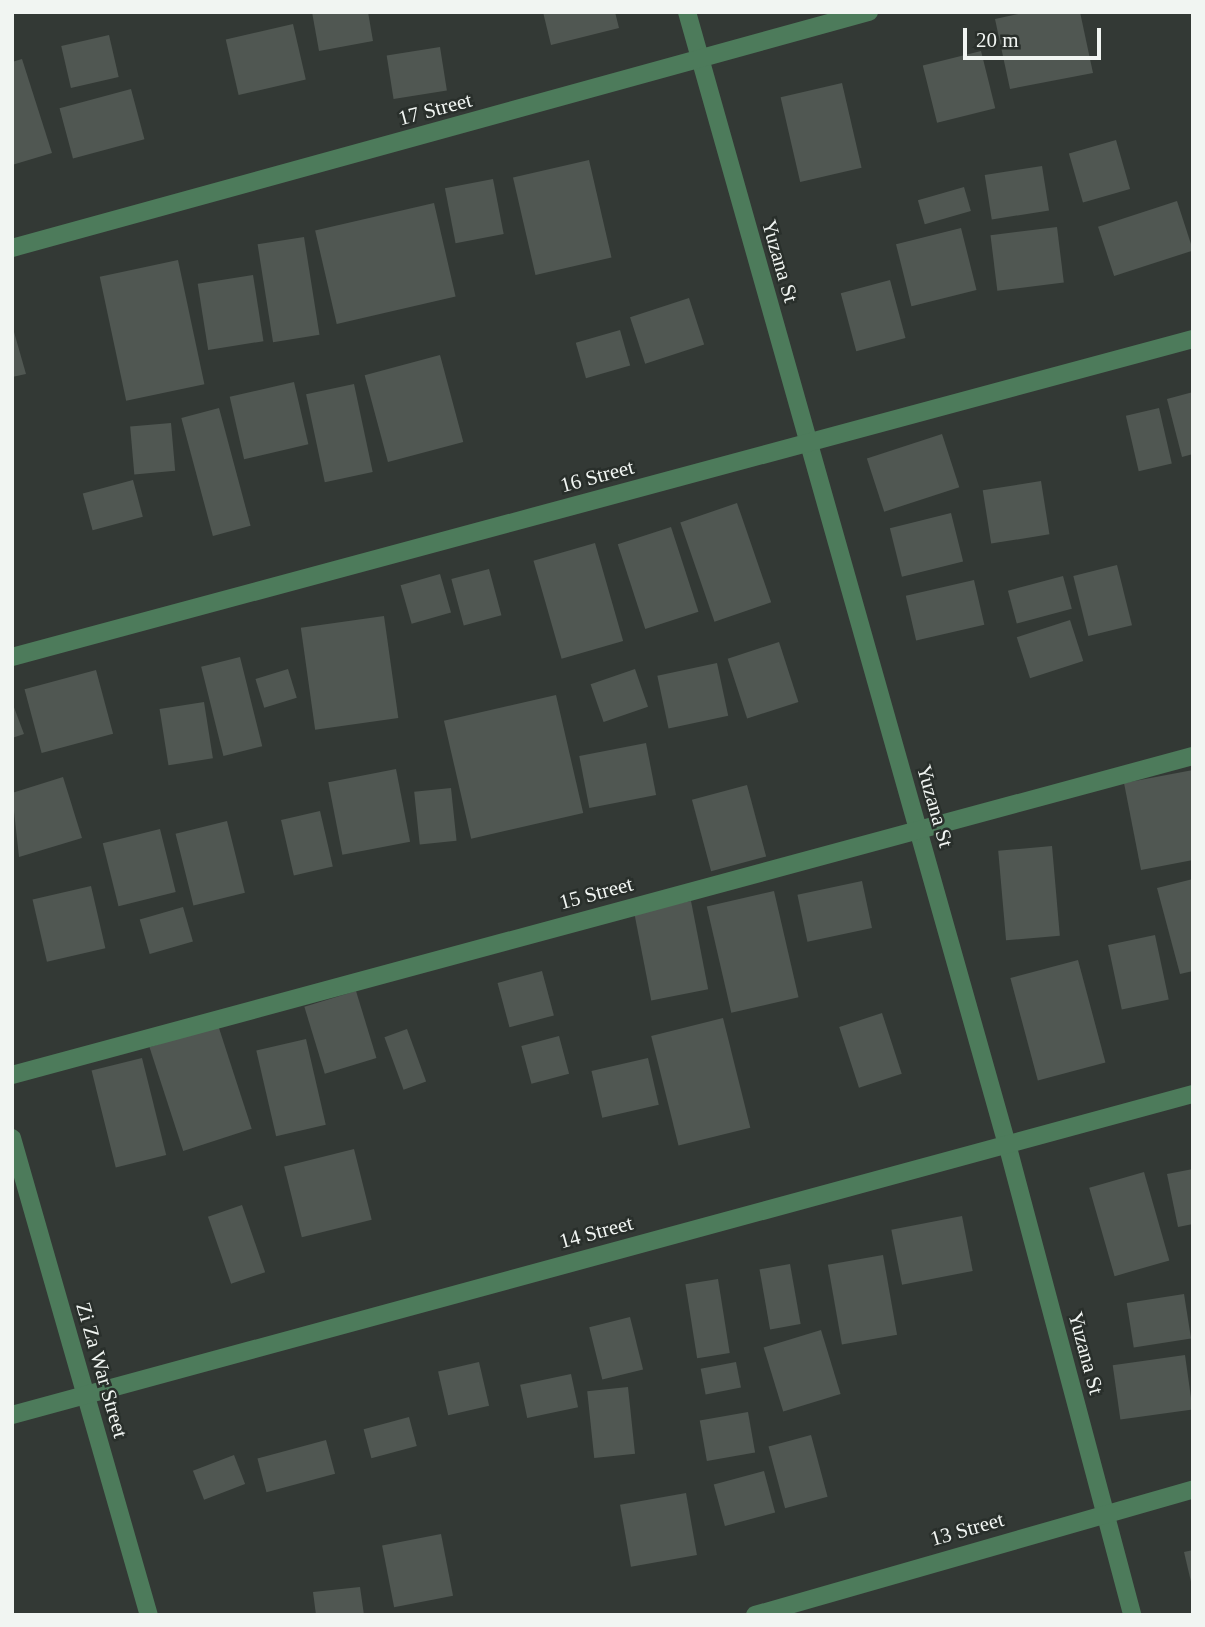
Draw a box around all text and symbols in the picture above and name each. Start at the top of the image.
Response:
scale bar [967,14,1105,58]
text: 20 m [976,28,1019,52]
street label: 17 Street [395,87,475,131]
street label: Yuzana St [756,217,804,305]
street label: 16 Street [557,454,637,498]
street label: Yuzana St [911,762,959,850]
street label: 15 Street [556,871,636,915]
street label: 14 Street [556,1210,636,1254]
street label: Zi Za War Street [71,1299,133,1441]
street label: Yuzana St [1063,1309,1109,1397]
street label: 13 Street [927,1507,1007,1551]

